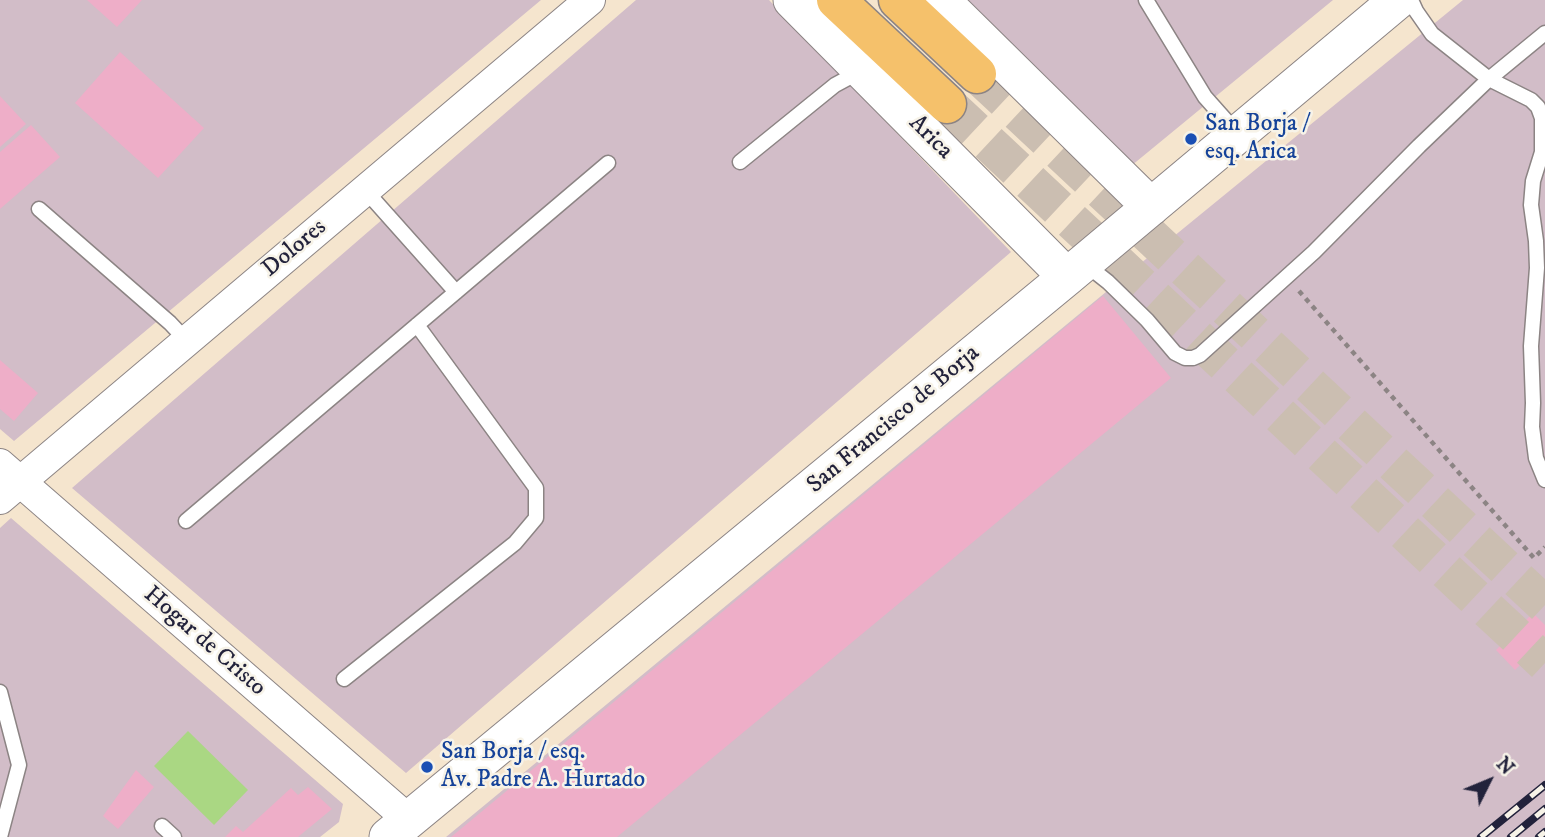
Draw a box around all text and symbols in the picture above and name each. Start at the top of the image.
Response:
street label: Arica [902,110,958,166]
place label: San Borja / esq. Arica [1205,111,1309,167]
marker: San Borja / esq. Arica [1183,131,1199,147]
street label: Dolores [257,214,333,284]
street label: San Francisco de Borja [802,340,986,500]
street label: Hogar de Cristo [137,581,271,703]
place label: San Borja / esq. Av. Padre A. Hurtado [441,739,645,795]
north arrow [1454,746,1524,816]
text: N [1491,753,1518,780]
marker: San Borja / esq. Av. Padre A. Hurtado [419,759,435,775]

